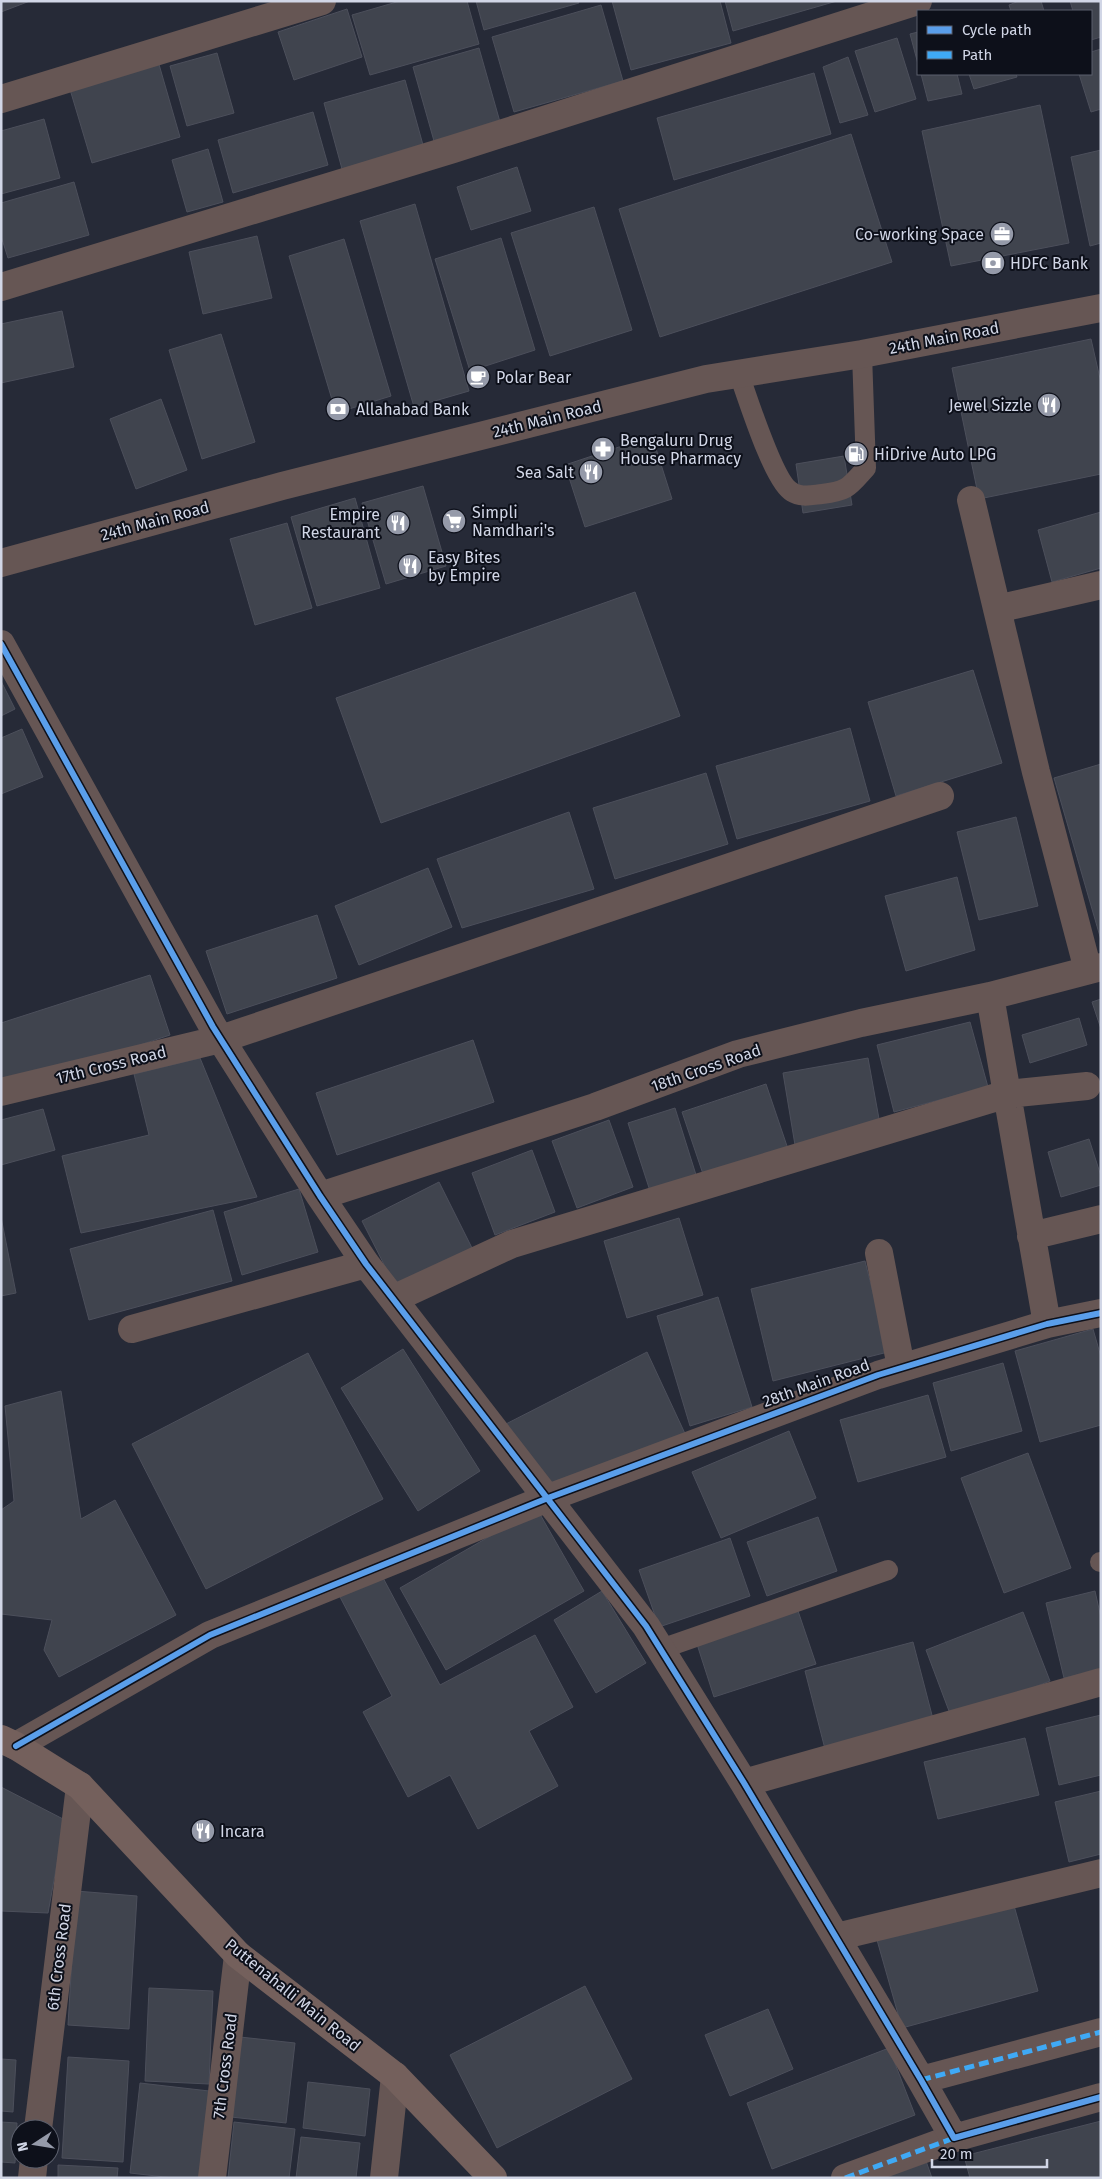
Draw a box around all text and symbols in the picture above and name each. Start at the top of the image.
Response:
legend [917,10,1092,75]
text: Cycle path [962,21,1032,39]
text: Path [962,46,992,64]
office icon: Co-working Space [989,221,1015,247]
place label: Co-working Space [855,225,984,244]
bank icon: HDFC Bank [980,250,1006,276]
place label: HDFC Bank [1010,254,1089,273]
street label: 24th Main Road [887,318,1001,358]
cafe icon: Polar Bear [465,364,491,390]
place label: Polar Bear [496,368,572,387]
restaurant icon: Jewel Sizzle [1036,392,1062,418]
bank icon: Allahabad Bank [325,396,351,422]
street label: 24th Main Road [491,396,603,442]
place label: Jewel Sizzle [949,396,1032,415]
place label: Allahabad Bank [356,400,470,419]
place label: Bengaluru Drug House Pharmacy [620,431,741,468]
pharmacy icon: Bengaluru Drug House Pharmacy [590,436,616,462]
fuel station icon: HiDrive Auto LPG [843,441,869,467]
place label: HiDrive Auto LPG [874,445,996,464]
restaurant icon: Sea Salt [578,459,604,485]
place label: Sea Salt [516,463,574,482]
street label: 24th Main Road [99,497,211,545]
place label: Simpli Namdhari's [472,503,555,540]
place label: Empire Restaurant [301,505,380,542]
supermarket icon: Simpli Namdhari's [441,508,467,534]
restaurant icon: Empire Restaurant [385,510,411,536]
place label: Easy Bites by Empire [428,548,500,585]
restaurant icon: Easy Bites by Empire [397,553,423,579]
street label: 18th Cross Road [649,1040,763,1096]
street label: 17th Cross Road [54,1042,168,1088]
street label: 28th Main Road [760,1355,872,1411]
restaurant icon: Incara [190,1818,216,1844]
place label: Incara [220,1822,265,1841]
street label: 6th Cross Road [43,1902,75,2012]
street label: Puttenahalli Main Road [222,1935,364,2055]
street label: 7th Cross Road [209,2012,241,2120]
north arrow [10,2119,60,2169]
scale bar [932,2136,1047,2168]
text: N [13,2140,32,2153]
text: 20 m [940,2145,973,2163]

